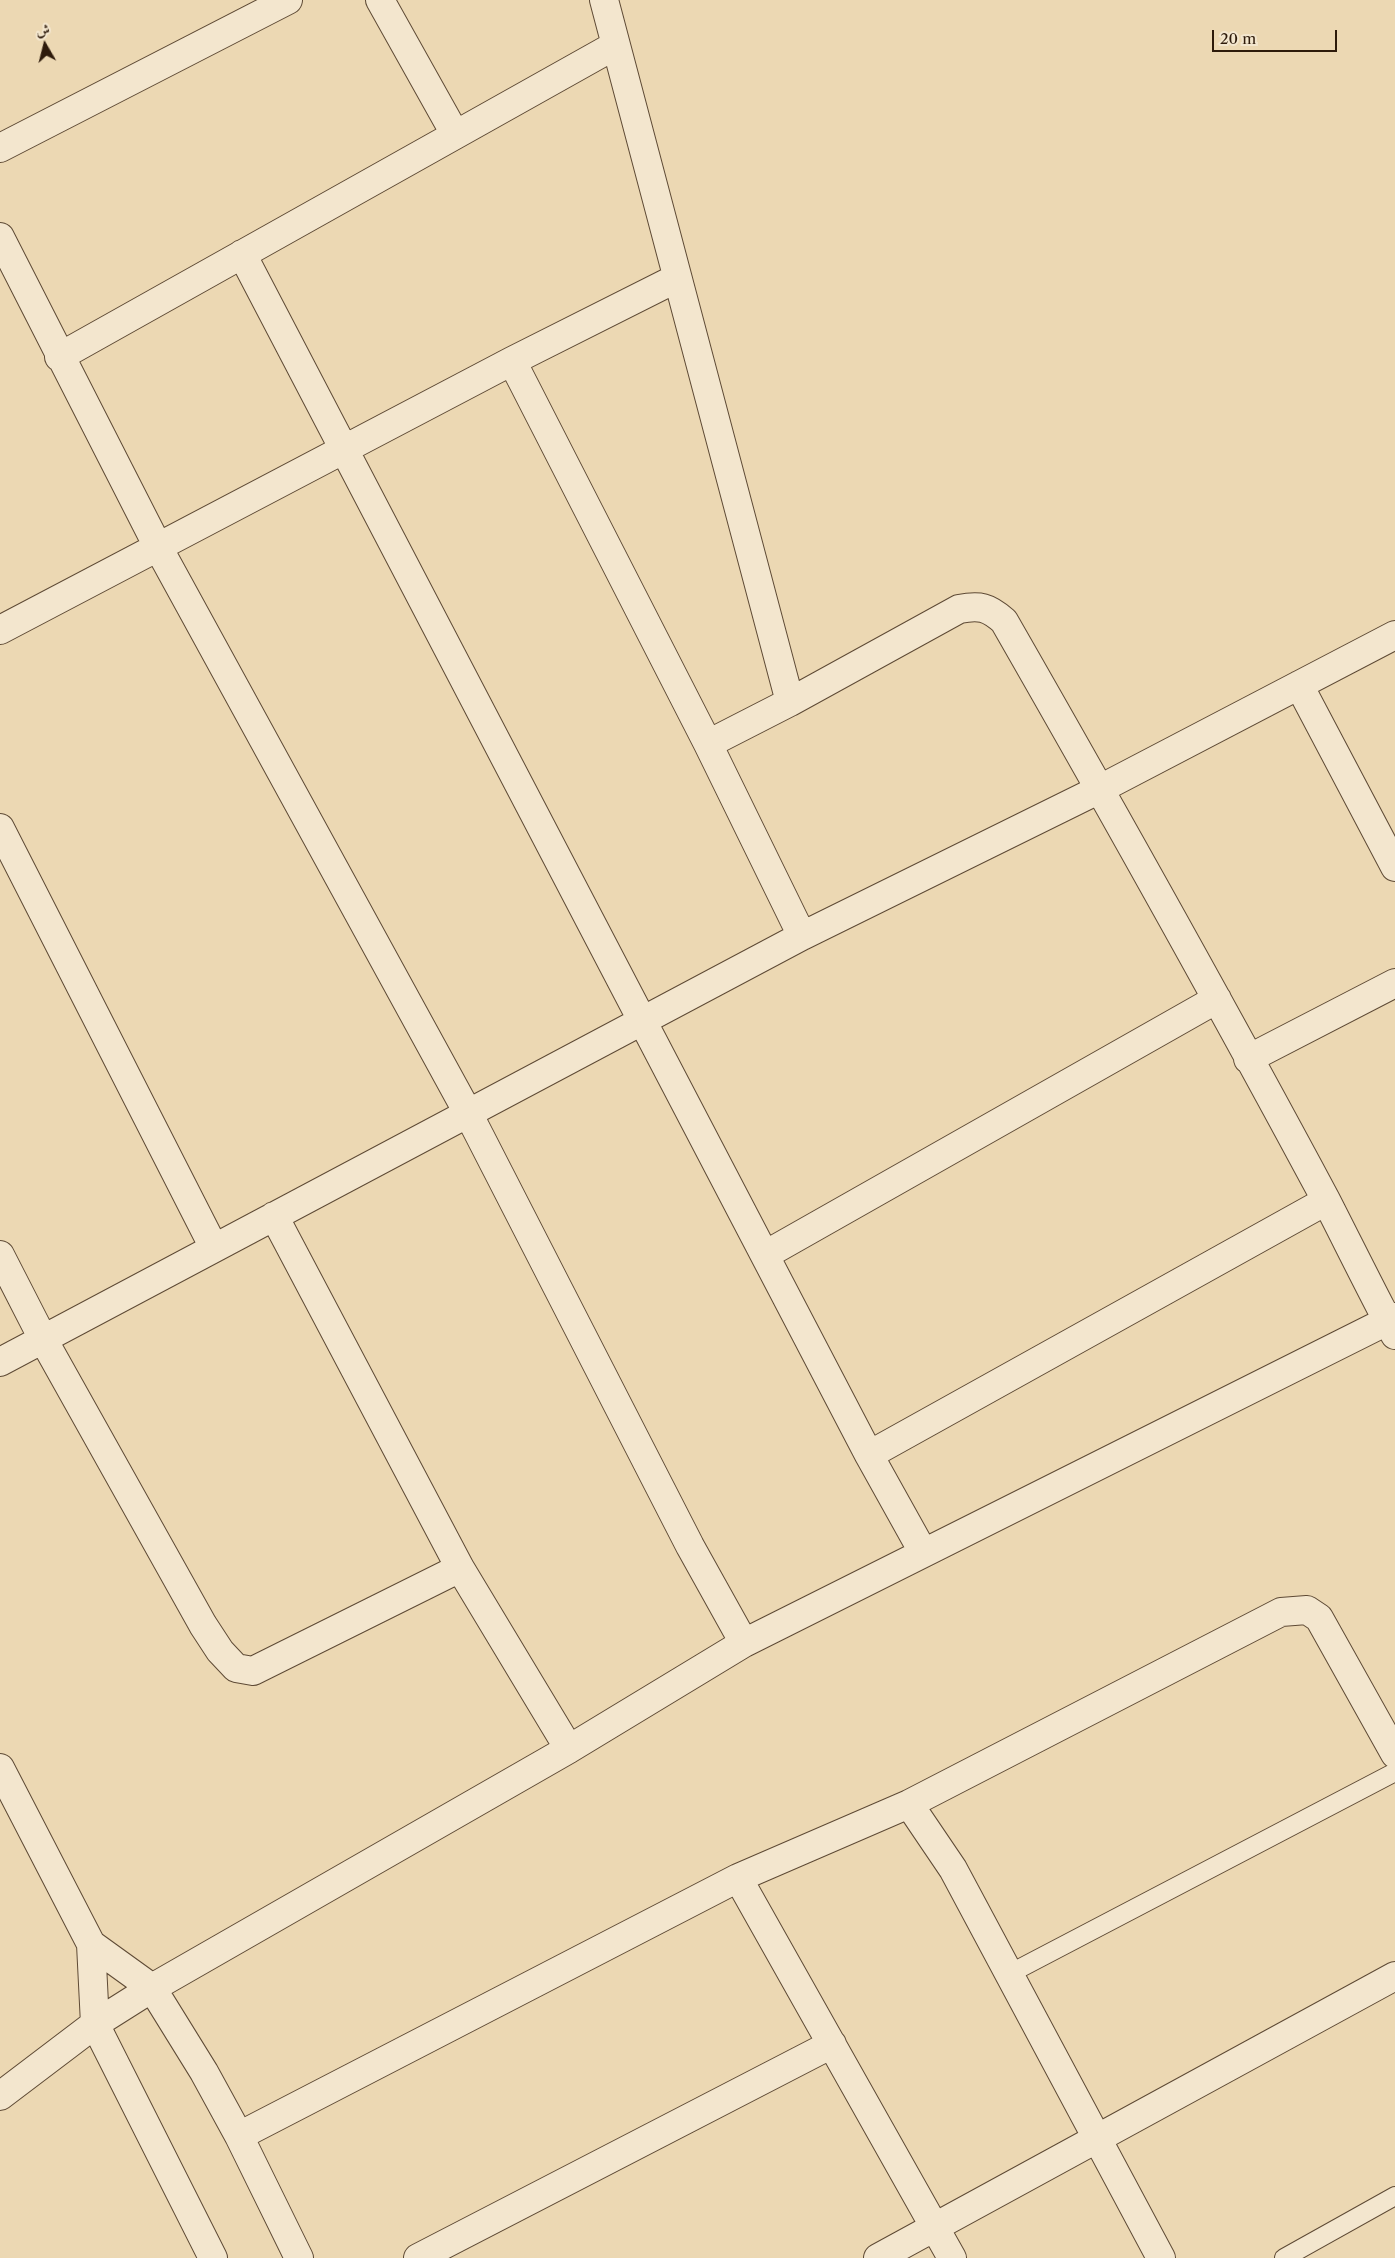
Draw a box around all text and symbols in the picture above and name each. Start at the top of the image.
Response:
north arrow [20,20,70,70]
text: ش [35,20,51,40]
scale bar [1215,20,1340,52]
text: 20 m [1220,29,1256,48]

